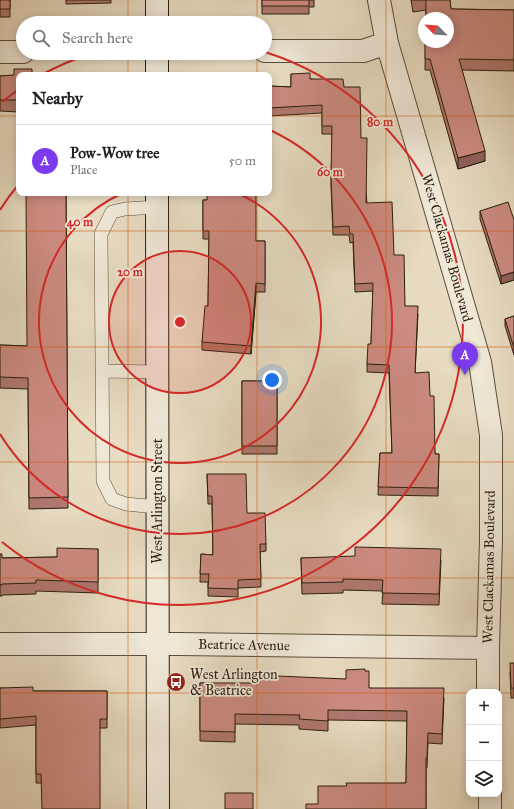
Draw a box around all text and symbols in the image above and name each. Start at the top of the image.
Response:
north arrow [418,12,454,48]
search box [16,16,272,60]
icon: search [30,27,52,49]
text: Search here [62,29,133,47]
text: Nearby [32,88,83,109]
text: 80 m [367,115,394,129]
text: Pow-Wow tree [70,144,159,162]
text: A [41,153,49,169]
text: 50 m [229,153,256,169]
text: Place [70,162,97,178]
text: 60 m [317,165,344,179]
street label: West Clackamas Boulevard [418,172,476,324]
text: 40 m [67,215,94,230]
text: 20 m [117,265,144,279]
centre of rings [173,315,187,329]
pin: A [452,342,478,375]
your location [262,370,282,390]
street label: West Arlington Street [149,438,166,564]
street label: West Clackamas Boulevard [479,490,499,644]
street label: Beatrice Avenue [198,636,290,654]
place label: West Arlington & Beatrice [190,666,278,699]
bus stop icon: West Arlington & Beatrice [165,671,187,693]
map controls [466,689,502,797]
button: + [466,689,502,725]
button: − [466,725,502,761]
button: layers [466,761,502,797]

